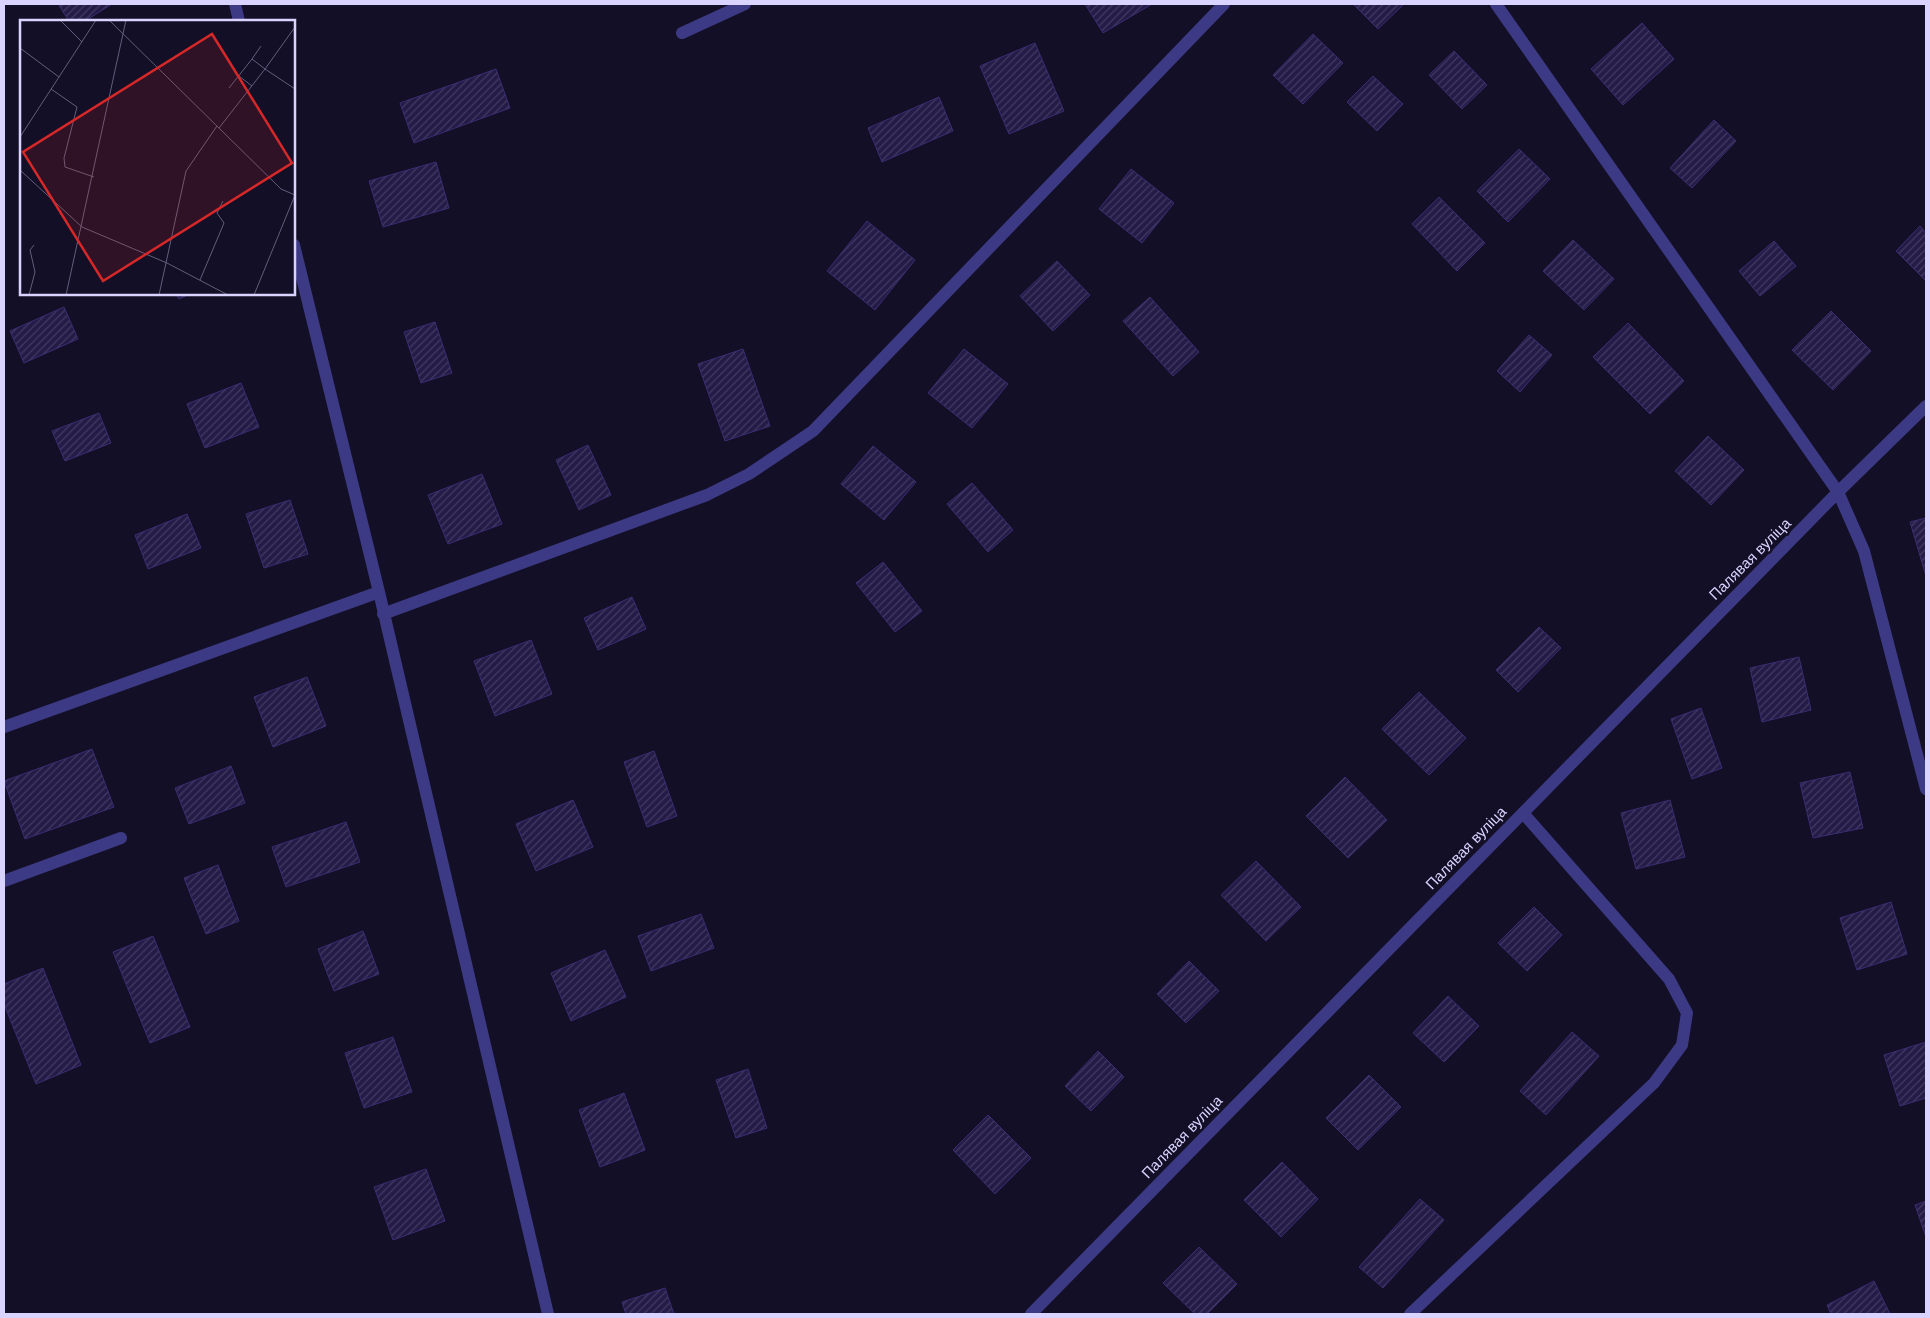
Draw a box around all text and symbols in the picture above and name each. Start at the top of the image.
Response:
inset map [20,20,295,295]
street label: Палявая вуліца [1705,514,1794,603]
street label: Палявая вуліца [1422,802,1510,892]
street label: Палявая вуліца [1138,1091,1226,1181]

